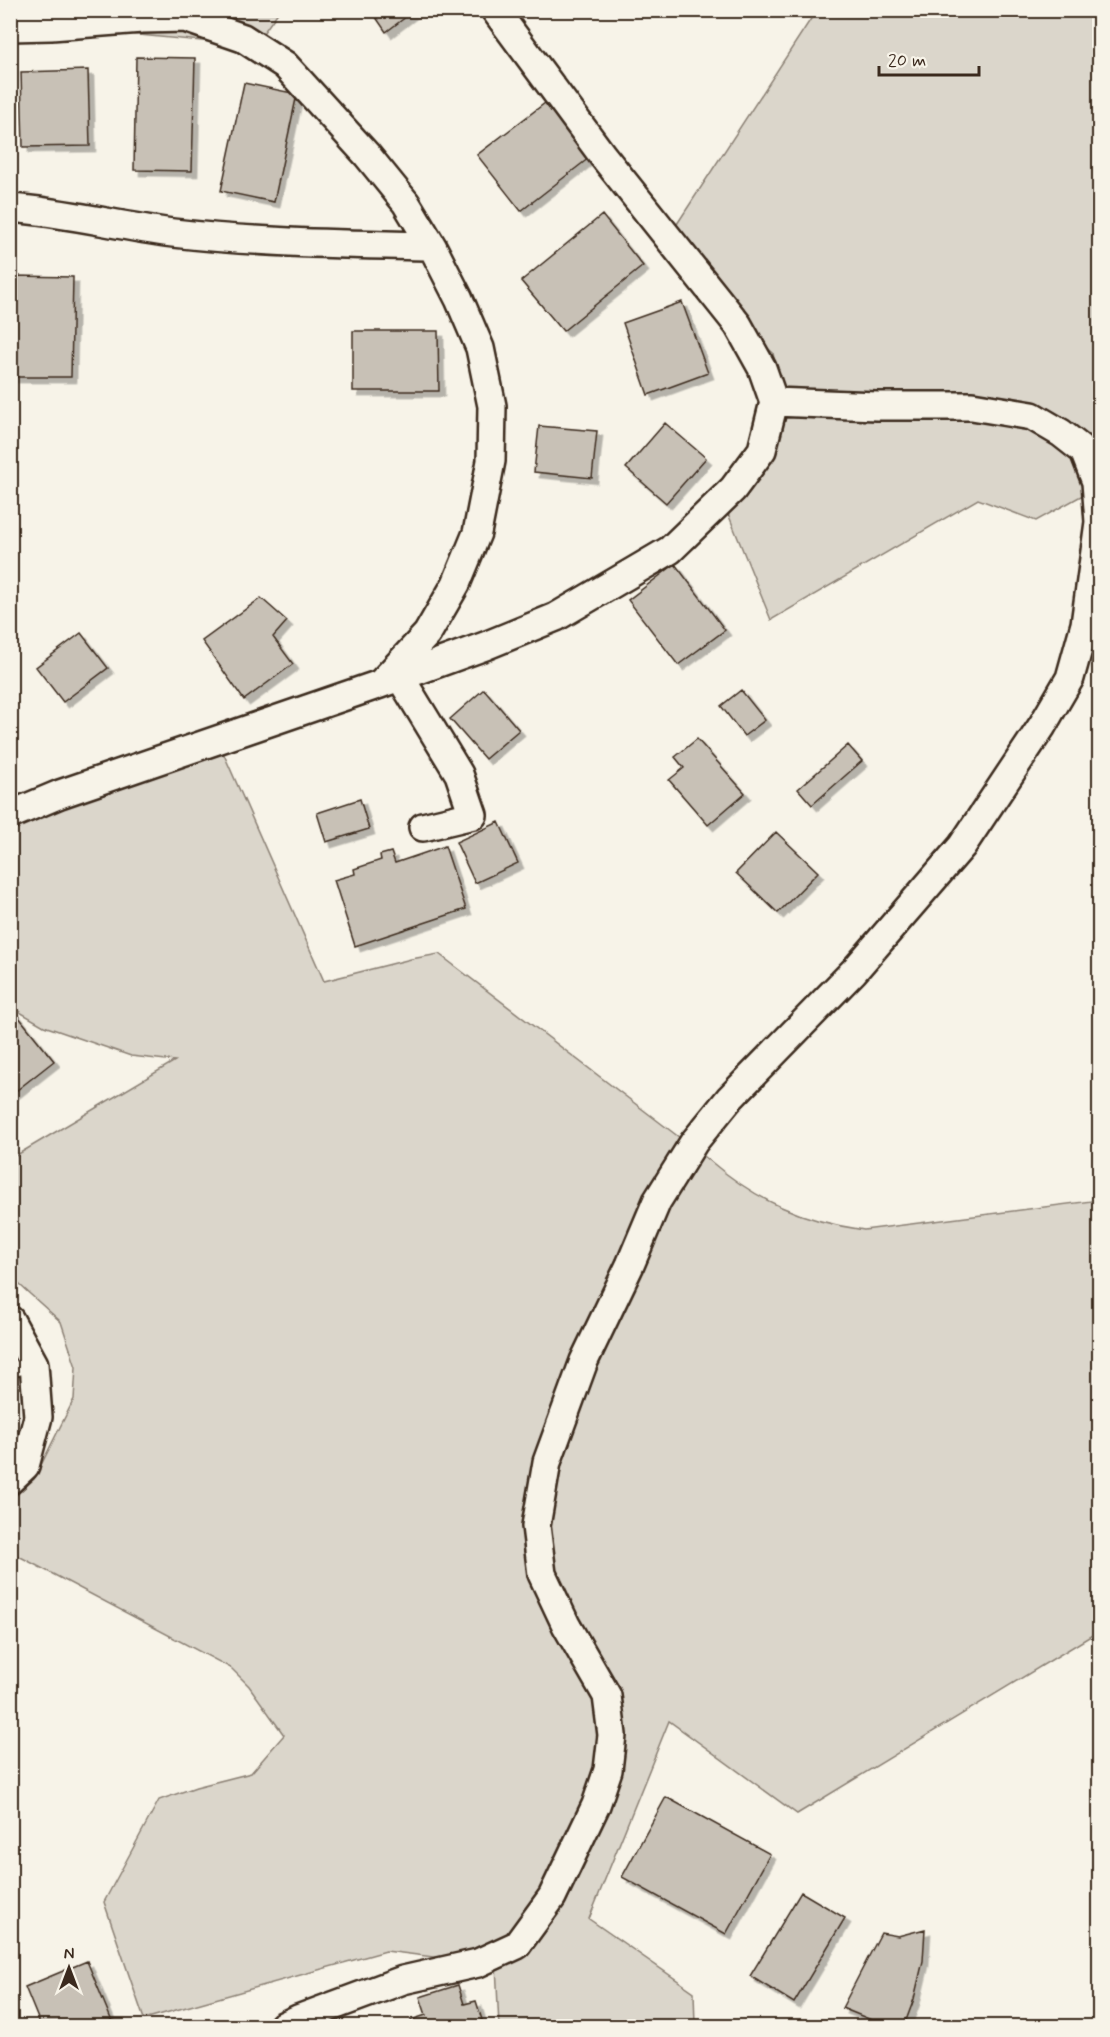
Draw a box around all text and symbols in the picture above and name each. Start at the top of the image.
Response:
scale bar [879,39,980,77]
text: 20 m [888,49,926,73]
north arrow [39,1938,99,1998]
text: N [64,1944,74,1965]

